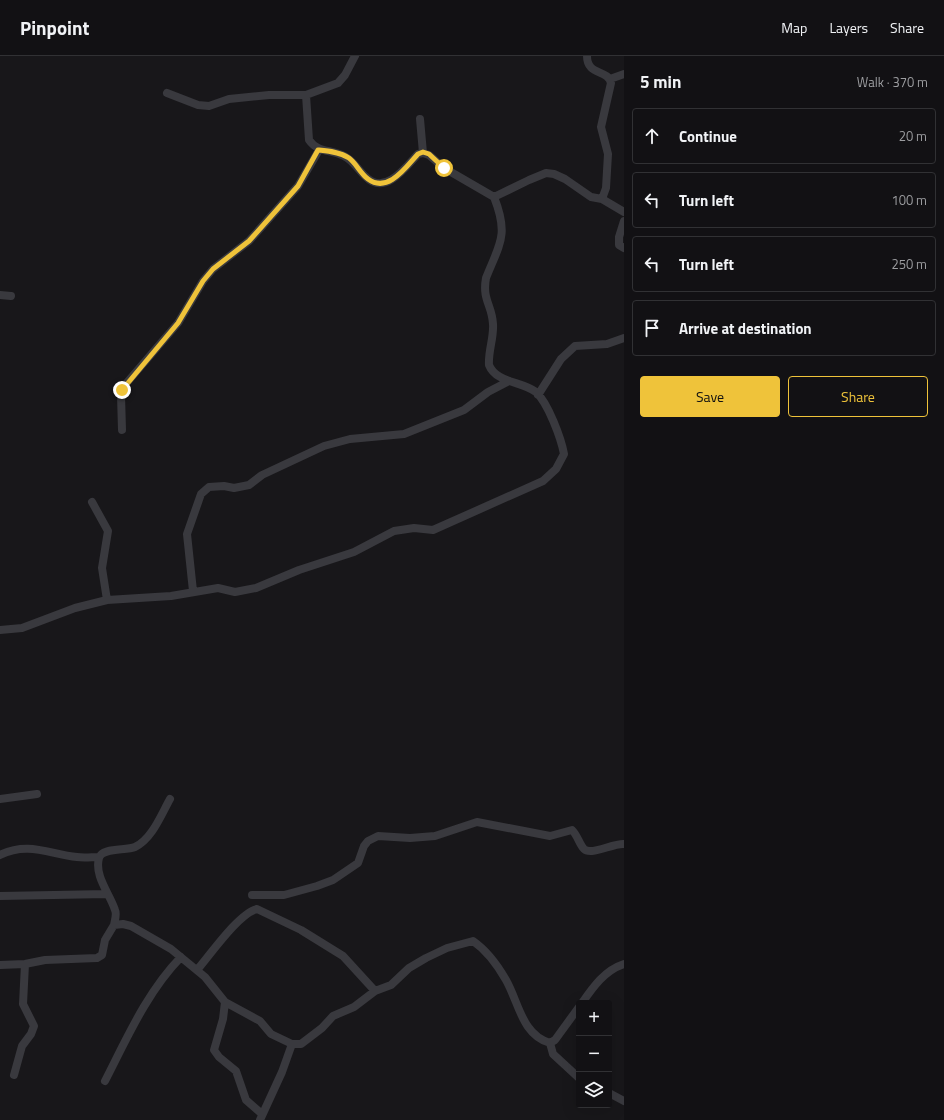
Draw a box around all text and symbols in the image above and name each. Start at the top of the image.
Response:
text: Pinpoint [20,13,89,42]
text: Map [781,17,807,38]
text: Layers [829,17,868,38]
text: Share [890,17,924,38]
text: 5 min [640,69,681,95]
text: Walk · 370 m [857,72,928,92]
icon: ahead [641,125,663,147]
text: Continue [679,125,737,148]
text: 20 m [899,126,927,146]
route start [435,159,453,177]
icon: left [641,189,663,211]
text: Turn left [679,189,734,212]
text: 100 m [891,190,927,210]
icon: left [641,253,663,275]
text: Turn left [679,253,734,276]
text: 250 m [891,254,927,274]
icon: arrive [641,317,663,339]
text: Arrive at destination [679,317,812,340]
button: Save [640,376,780,417]
button: Share [788,376,928,417]
route end [113,381,131,399]
map controls [576,1000,612,1108]
button: + [576,1000,612,1036]
button: − [576,1036,612,1072]
button: layers [576,1072,612,1108]

